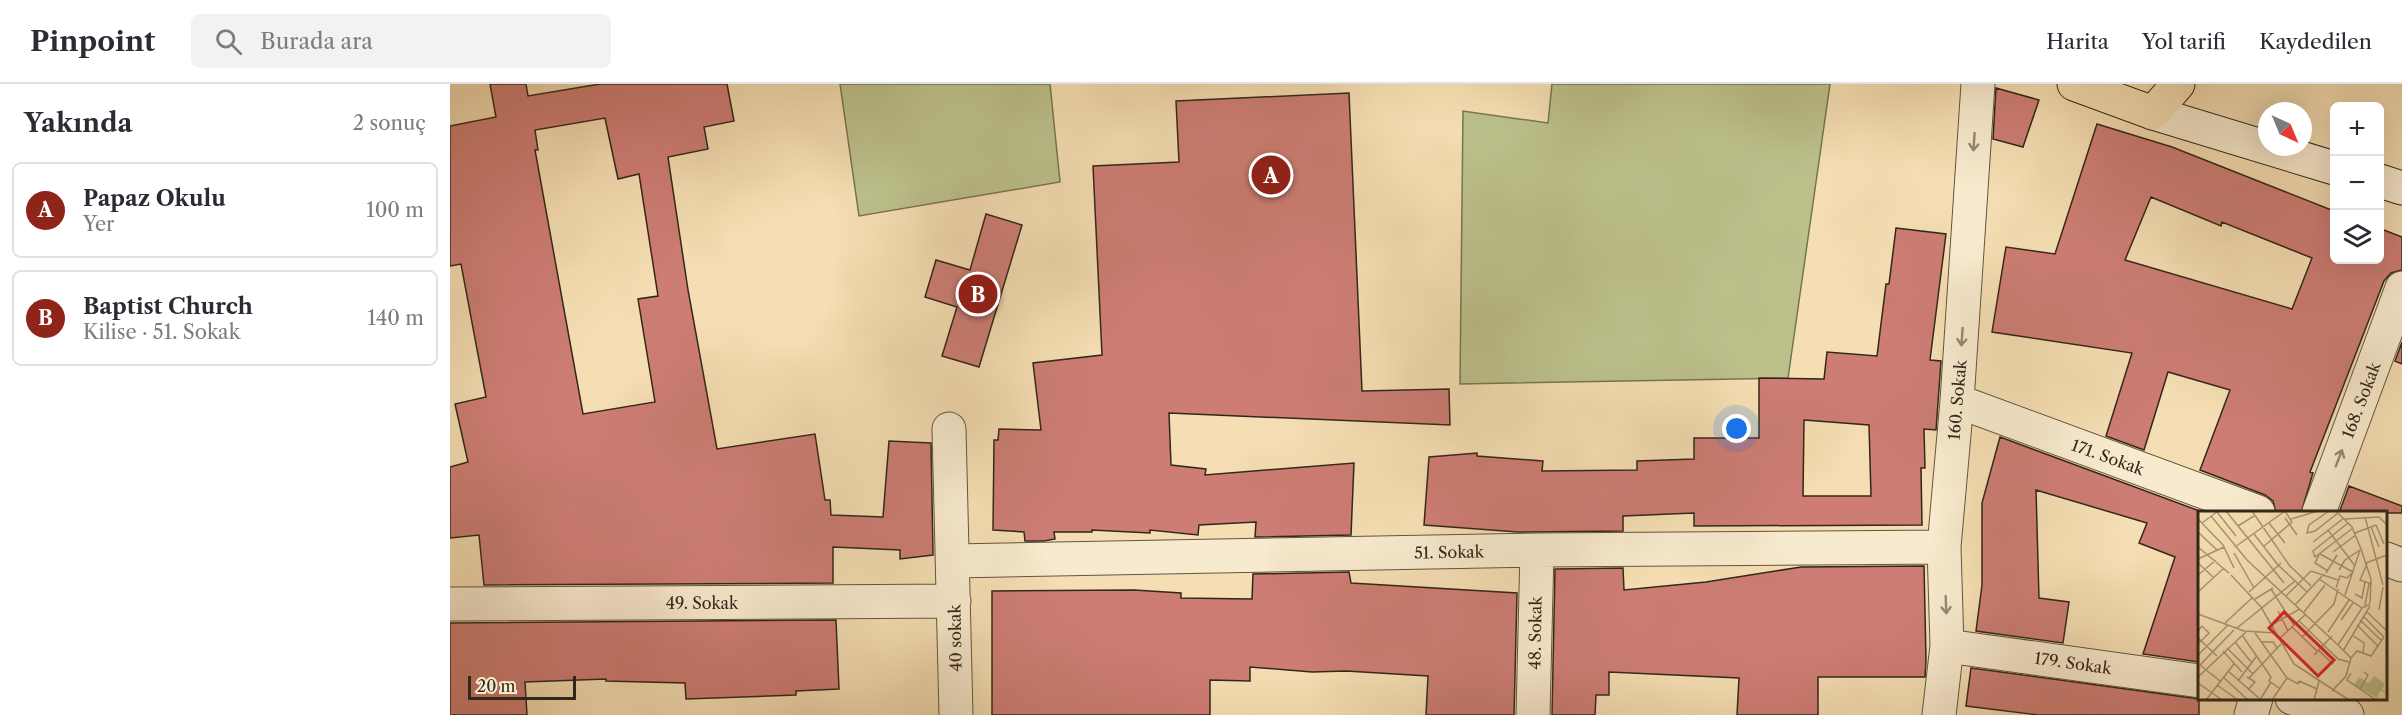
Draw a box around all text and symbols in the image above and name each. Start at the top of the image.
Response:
search box [191,14,611,68]
text: Pinpoint [30,24,155,58]
icon: search [212,25,245,58]
text: Burada ara [260,28,373,55]
text: Harita [2046,29,2109,54]
text: Yol tarifi [2142,29,2226,54]
text: Kaydedilen [2259,29,2372,54]
north arrow [2258,102,2312,156]
map controls [2330,102,2384,264]
button: + [2330,102,2384,156]
text: Yakında [24,107,133,139]
text: 2 sonuç [353,111,426,135]
one-way arrow [1969,132,1980,152]
pin: A [1252,152,1290,197]
button: − [2330,156,2384,210]
text: Papaz Okulu [83,185,226,212]
text: A [38,198,53,222]
text: 100 m [366,198,424,222]
button: layers [2330,210,2384,264]
text: Yer [83,212,115,236]
pin: B [958,272,998,316]
text: Baptist Church [83,293,253,320]
text: B [38,306,53,330]
text: 140 m [367,306,424,330]
text: Kilise · 51. Sokak [83,320,240,344]
one-way arrow [1956,326,1967,346]
street label: 160. Sokak [1944,358,1971,441]
street label: 168. Sokak [2337,358,2385,441]
your location [1722,414,1751,443]
street label: 171. Sokak [2069,435,2148,480]
one-way arrow [2335,449,2346,468]
inset map [2198,511,2387,700]
street label: 51. Sokak [1414,541,1485,563]
street label: 49. Sokak [666,593,739,613]
street label: 48. Sokak [1524,595,1546,670]
one-way arrow [1940,595,1951,615]
street label: 40 sokak [944,604,966,672]
street label: 179. Sokak [2033,648,2114,678]
scale bar [468,673,576,700]
text: 20 m [477,676,516,696]

